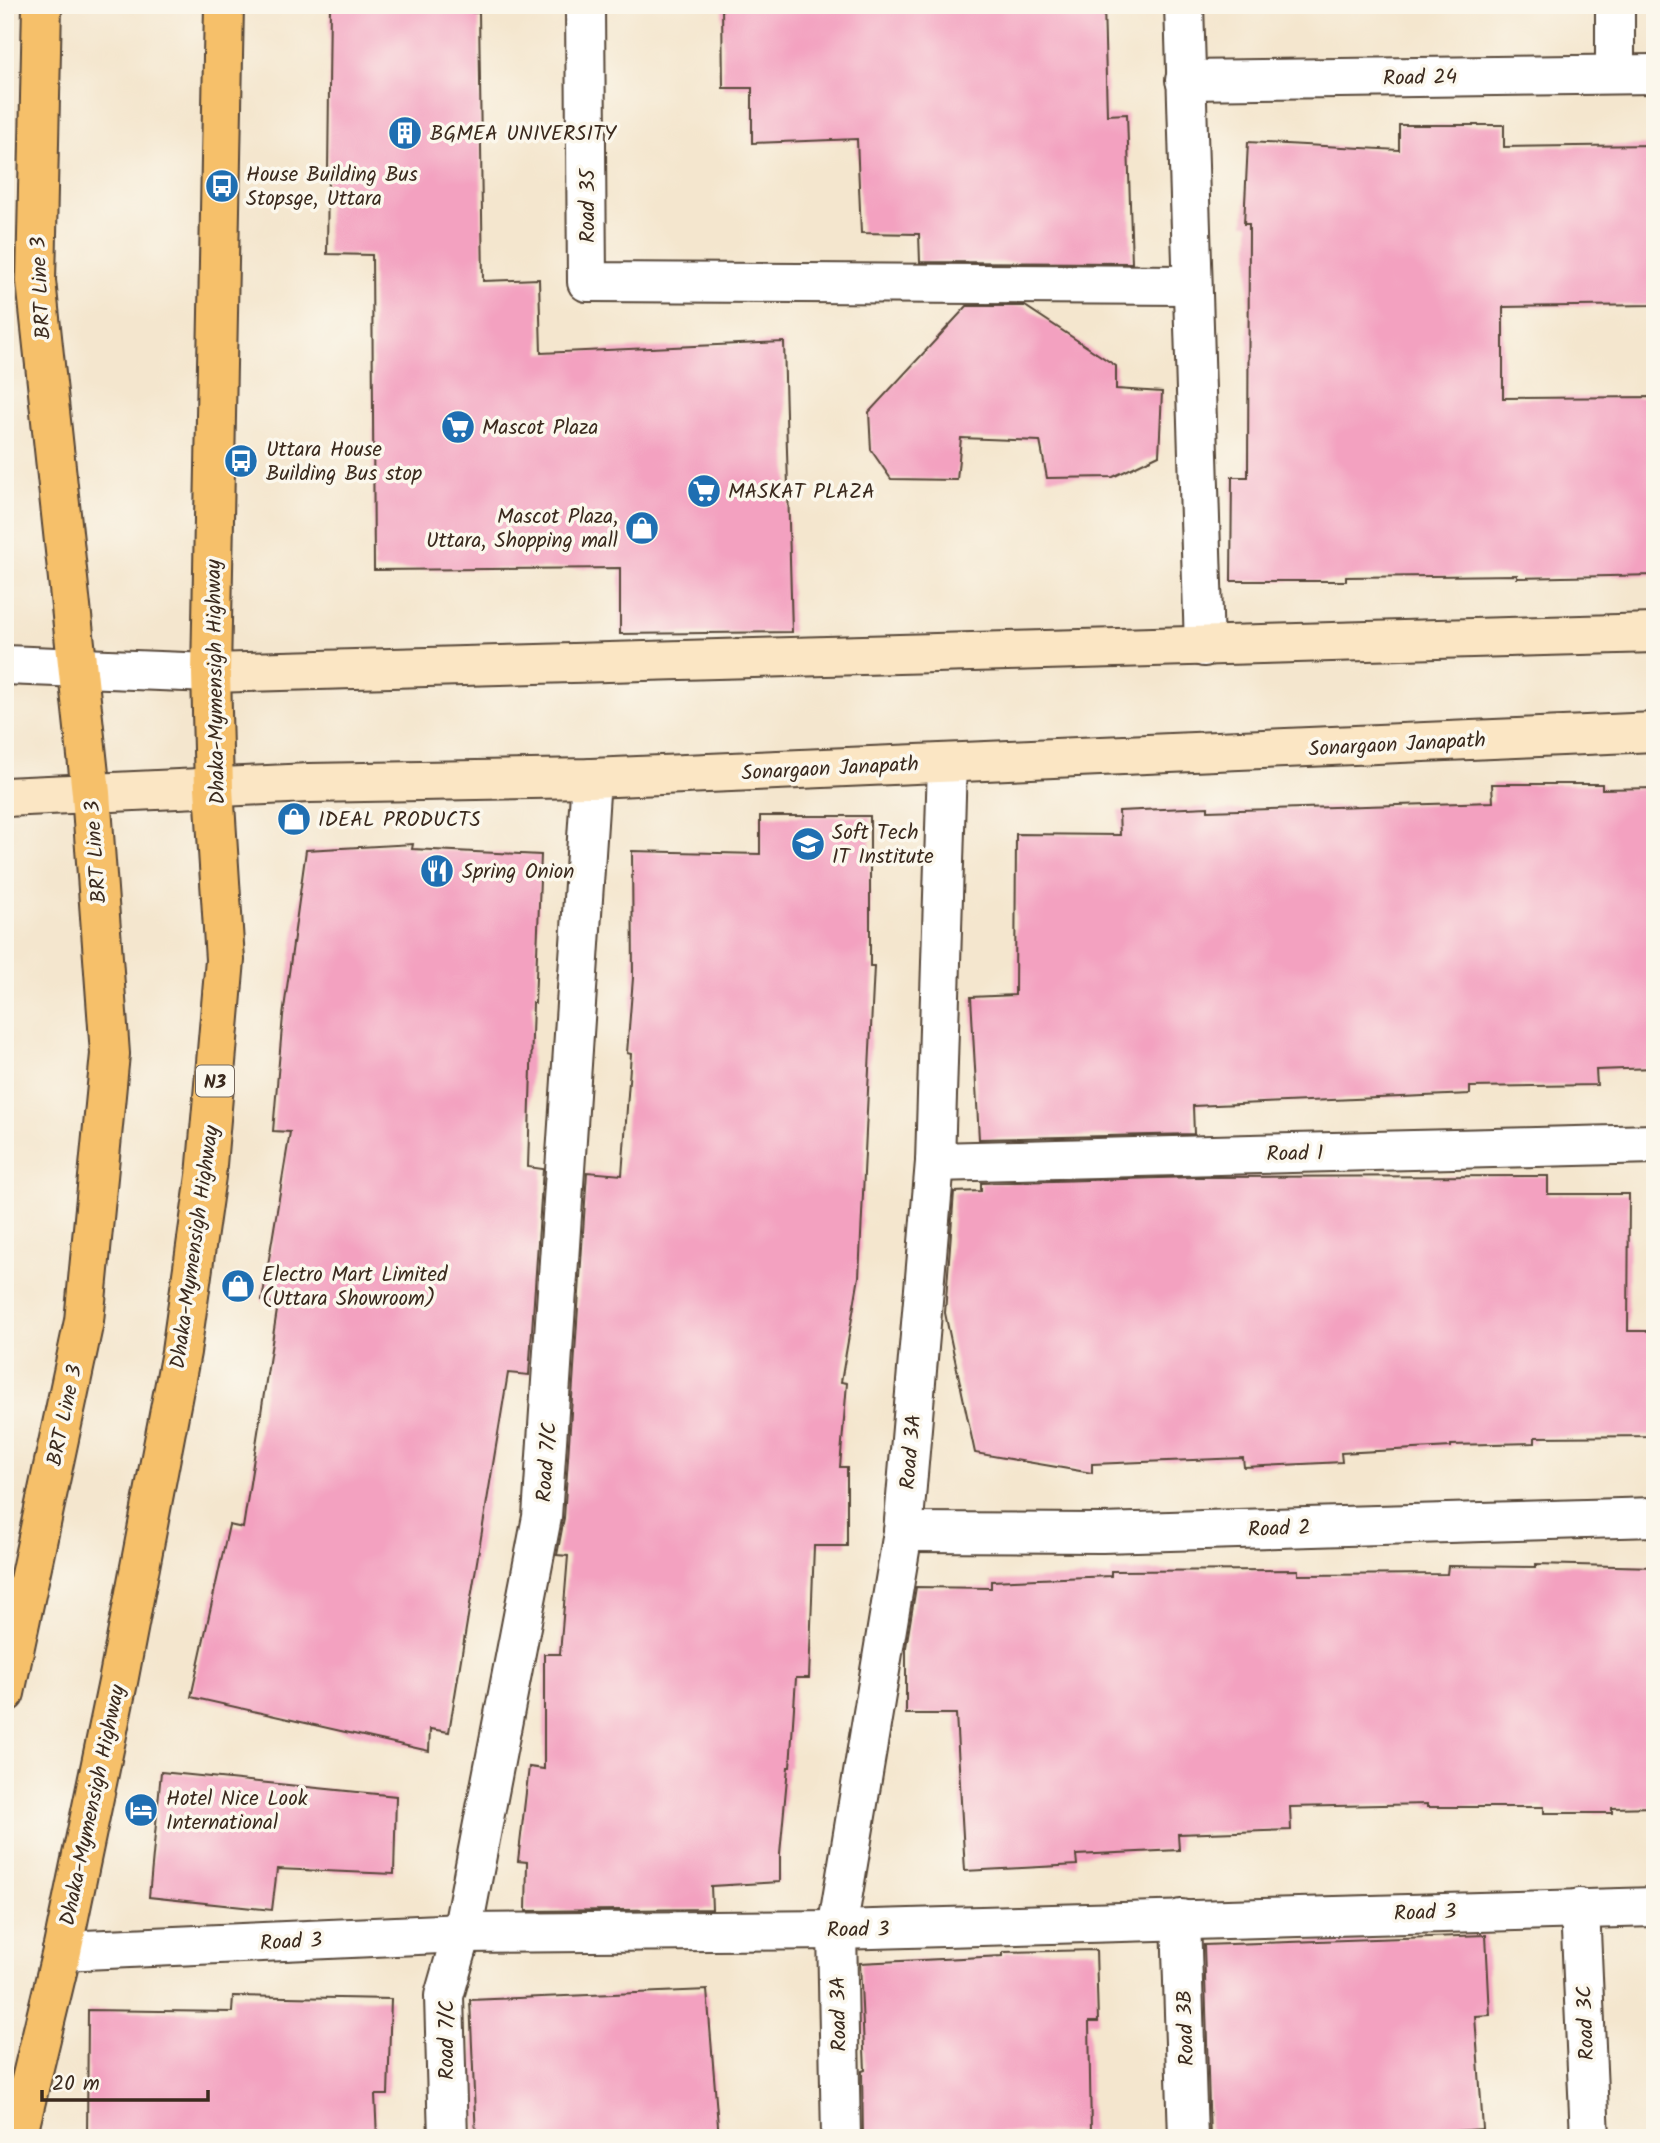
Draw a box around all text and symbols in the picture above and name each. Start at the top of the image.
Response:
street label: Road 24 [1383,61,1457,96]
building icon: BGMEA UNIVERSITY [386,114,424,152]
place label: BGMEA UNIVERSITY [430,118,617,151]
place label: House Building Bus Stopsge, Uttara [246,159,418,216]
bus stop icon: House Building Bus Stopsge, Uttara [203,167,241,205]
street label: Road 35 [572,167,605,243]
street label: BRT Line 3 [22,236,61,340]
supermarket icon: Mascot Plaza [439,408,477,446]
place label: Mascot Plaza [482,412,598,445]
place label: Uttara House Building Bus stop [266,434,422,491]
bus stop icon: Uttara House Building Bus stop [222,442,260,480]
supermarket icon: MASKAT PLAZA [685,472,723,510]
place label: MASKAT PLAZA [728,476,875,509]
place label: Mascot Plaza, Uttara, Shopping mall [426,501,618,558]
shop icon: Mascot Plaza, Uttara, Shopping mall [623,509,661,547]
street label: Dhaka-Mymensigh Highway [198,559,235,805]
street label: Sonargaon Janapath [1308,724,1487,767]
street label: Sonargaon Janapath [741,748,920,791]
street label: BRT Line 3 [76,799,117,904]
shop icon: IDEAL PRODUCTS [275,800,313,838]
place label: IDEAL PRODUCTS [318,804,481,837]
place label: Soft Tech IT Institute [832,817,934,874]
school or university icon: Soft Tech IT Institute [789,825,827,863]
restaurant icon: Spring Onion [418,852,456,890]
place label: Spring Onion [462,856,575,889]
road number: N3 [196,1065,234,1096]
street label: Dhaka-Mymensigh Highway [162,1123,229,1371]
street label: Road 1 [1266,1138,1324,1171]
place label: Electro Mart Limited (Uttara Showroom) [262,1259,448,1316]
shop icon: Electro Mart Limited (Uttara Showroom) [219,1267,257,1305]
street label: BRT Line 3 [39,1362,92,1469]
street label: Road 3A [892,1413,931,1491]
street label: Road 7/C [528,1421,567,1503]
street label: Road 2 [1247,1512,1311,1547]
street label: Dhaka-Mymensigh Highway [52,1682,135,1929]
place label: Hotel Nice Look International [166,1783,308,1840]
hotel icon: Hotel Nice Look International [122,1791,160,1829]
street label: Road 3 [1393,1896,1457,1931]
street label: Road 3 [826,1913,890,1948]
street label: Road 3 [259,1924,323,1961]
street label: Road 3A [822,1976,857,2052]
street label: Road 3C [1569,1985,1604,2061]
street label: Road 3B [1169,1989,1204,2066]
street label: Road 7/C [431,2000,464,2080]
scale bar [42,2059,208,2103]
text: 20 m [52,2068,100,2101]

